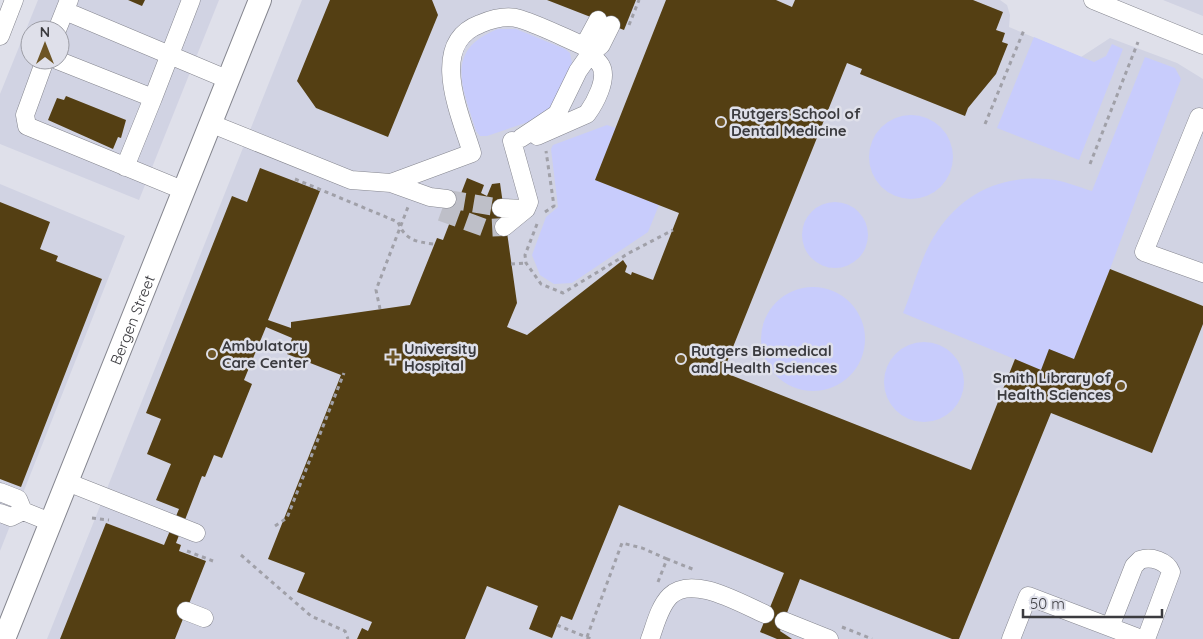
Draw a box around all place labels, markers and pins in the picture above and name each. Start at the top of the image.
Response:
place label: Rutgers School of Dental Medicine [731,104,861,140]
marker: Rutgers School of Dental Medicine [715,116,727,128]
place label: Ambulatory Care Center [222,336,309,372]
place label: University Hospital [404,339,476,375]
place label: Rutgers Biomedical and Health Sciences [691,341,837,377]
marker: Ambulatory Care Center [206,348,218,360]
marker: University Hospital [386,350,400,364]
marker: Rutgers Biomedical and Health Sciences [675,353,687,365]
place label: Smith Library of Health Sciences [993,368,1111,404]
marker: Smith Library of Health Sciences [1115,380,1127,392]

